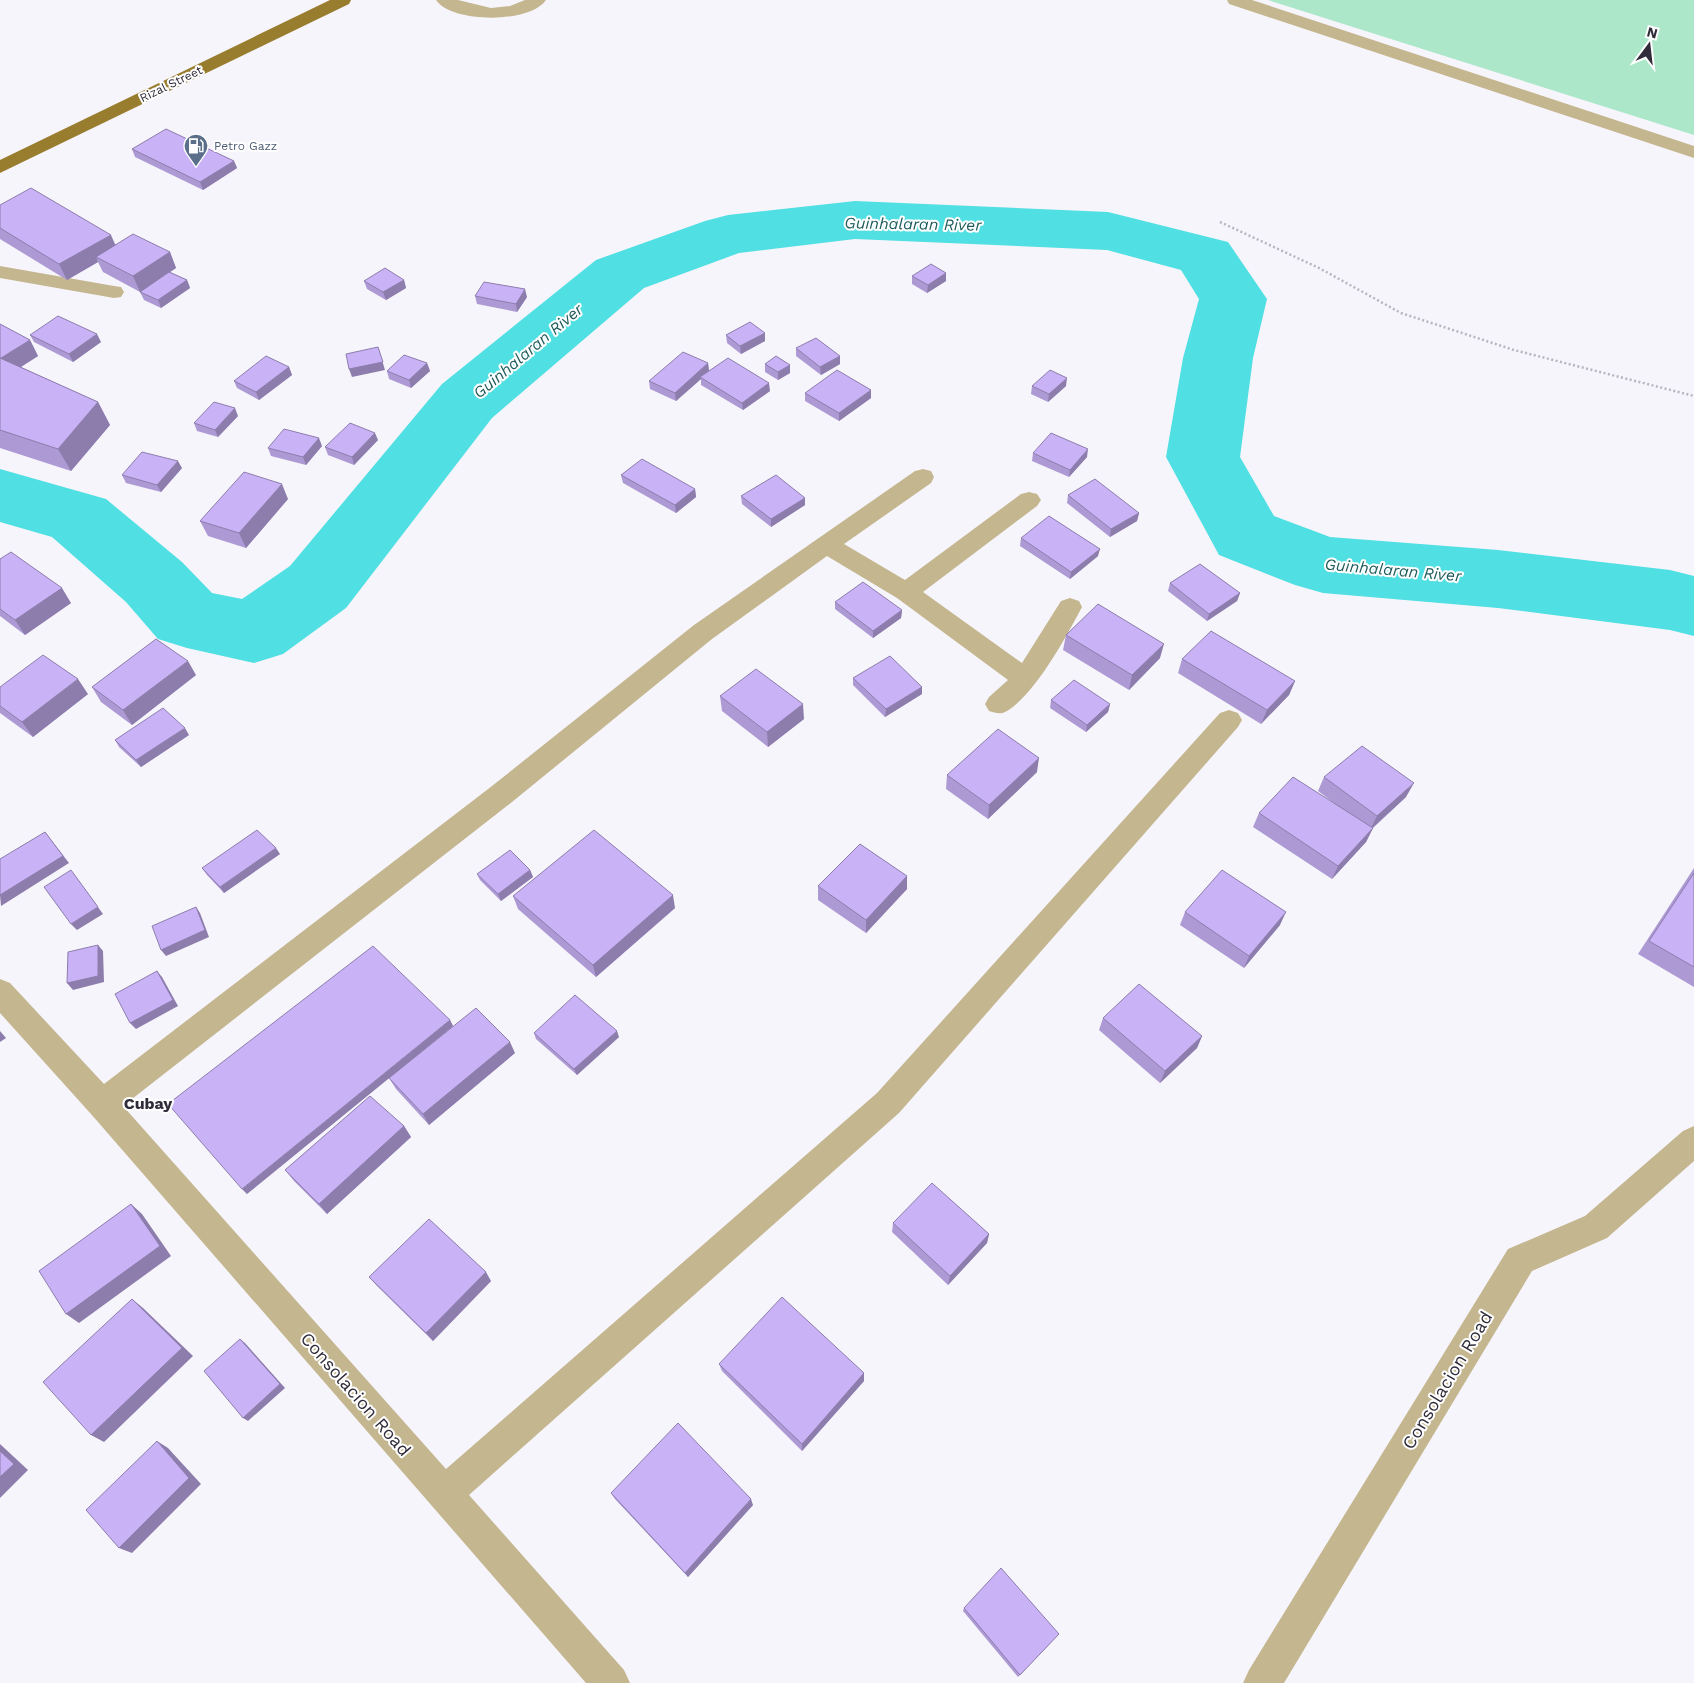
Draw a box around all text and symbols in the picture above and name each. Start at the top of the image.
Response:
north arrow [1624,20,1674,70]
text: N [1645,23,1659,42]
street label: Rizal Street [137,63,205,105]
fuel station icon: Petro Gazz [183,133,209,167]
place label: Petro Gazz [214,139,277,153]
water label: Guinhalaran River [844,213,983,235]
water label: Guinhalaran River [469,299,587,402]
water label: Guinhalaran River [1324,555,1463,586]
district label: Cubay [124,1094,173,1113]
street label: Consolacion Road [1398,1307,1496,1453]
street label: Consolacion Road [297,1328,415,1460]

